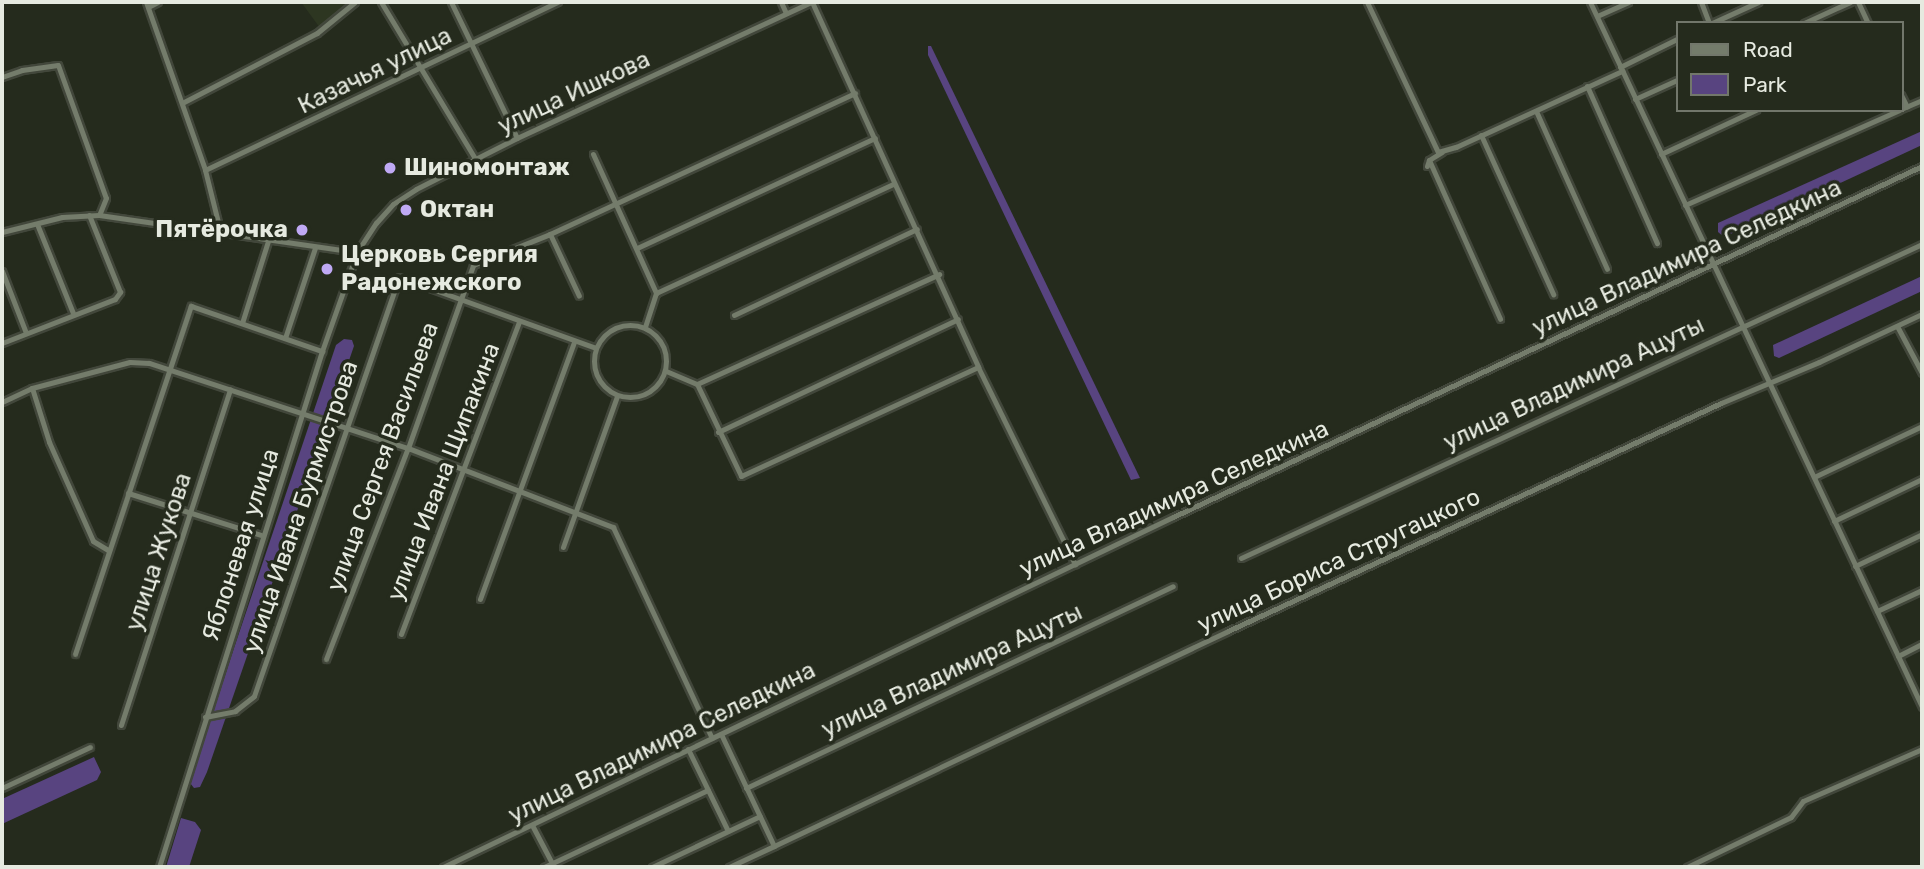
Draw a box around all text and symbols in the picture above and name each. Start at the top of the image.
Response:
street label: Казачья улица [293,21,457,121]
legend [1675,21,1903,112]
text: Road [1743,37,1793,62]
street label: улица Ишкова [493,45,655,141]
text: Park [1743,72,1787,97]
place label: Шиномонтаж [404,154,570,182]
marker: Шиномонтаж [382,160,398,176]
street label: улица Владимира Селедкина [1528,174,1846,342]
place label: Октан [420,196,494,224]
marker: Октан [398,202,414,218]
place label: Пятёрочка [155,216,288,244]
marker: Пятёрочка [294,222,310,238]
place label: Церковь Сергия Радонежского [341,241,538,297]
marker: Церковь Сергия Радонежского [319,261,335,277]
street label: улица Владимира Ацуты [1439,311,1709,457]
street label: улица Сергея Васильева [321,318,445,596]
street label: улица Ивана Щипакина [381,339,507,605]
street label: улица Ивана Бурмистрова [237,357,365,657]
street label: улица Владимира Селедкина [1015,415,1333,583]
street label: Яблоневая улица [196,445,286,645]
street label: улица Жукова [120,469,198,635]
street label: улица Бориса Стругацкого [1193,483,1485,639]
street label: улица Владимира Ацуты [817,598,1087,744]
street label: улица Владимира Селедкина [504,656,820,830]

